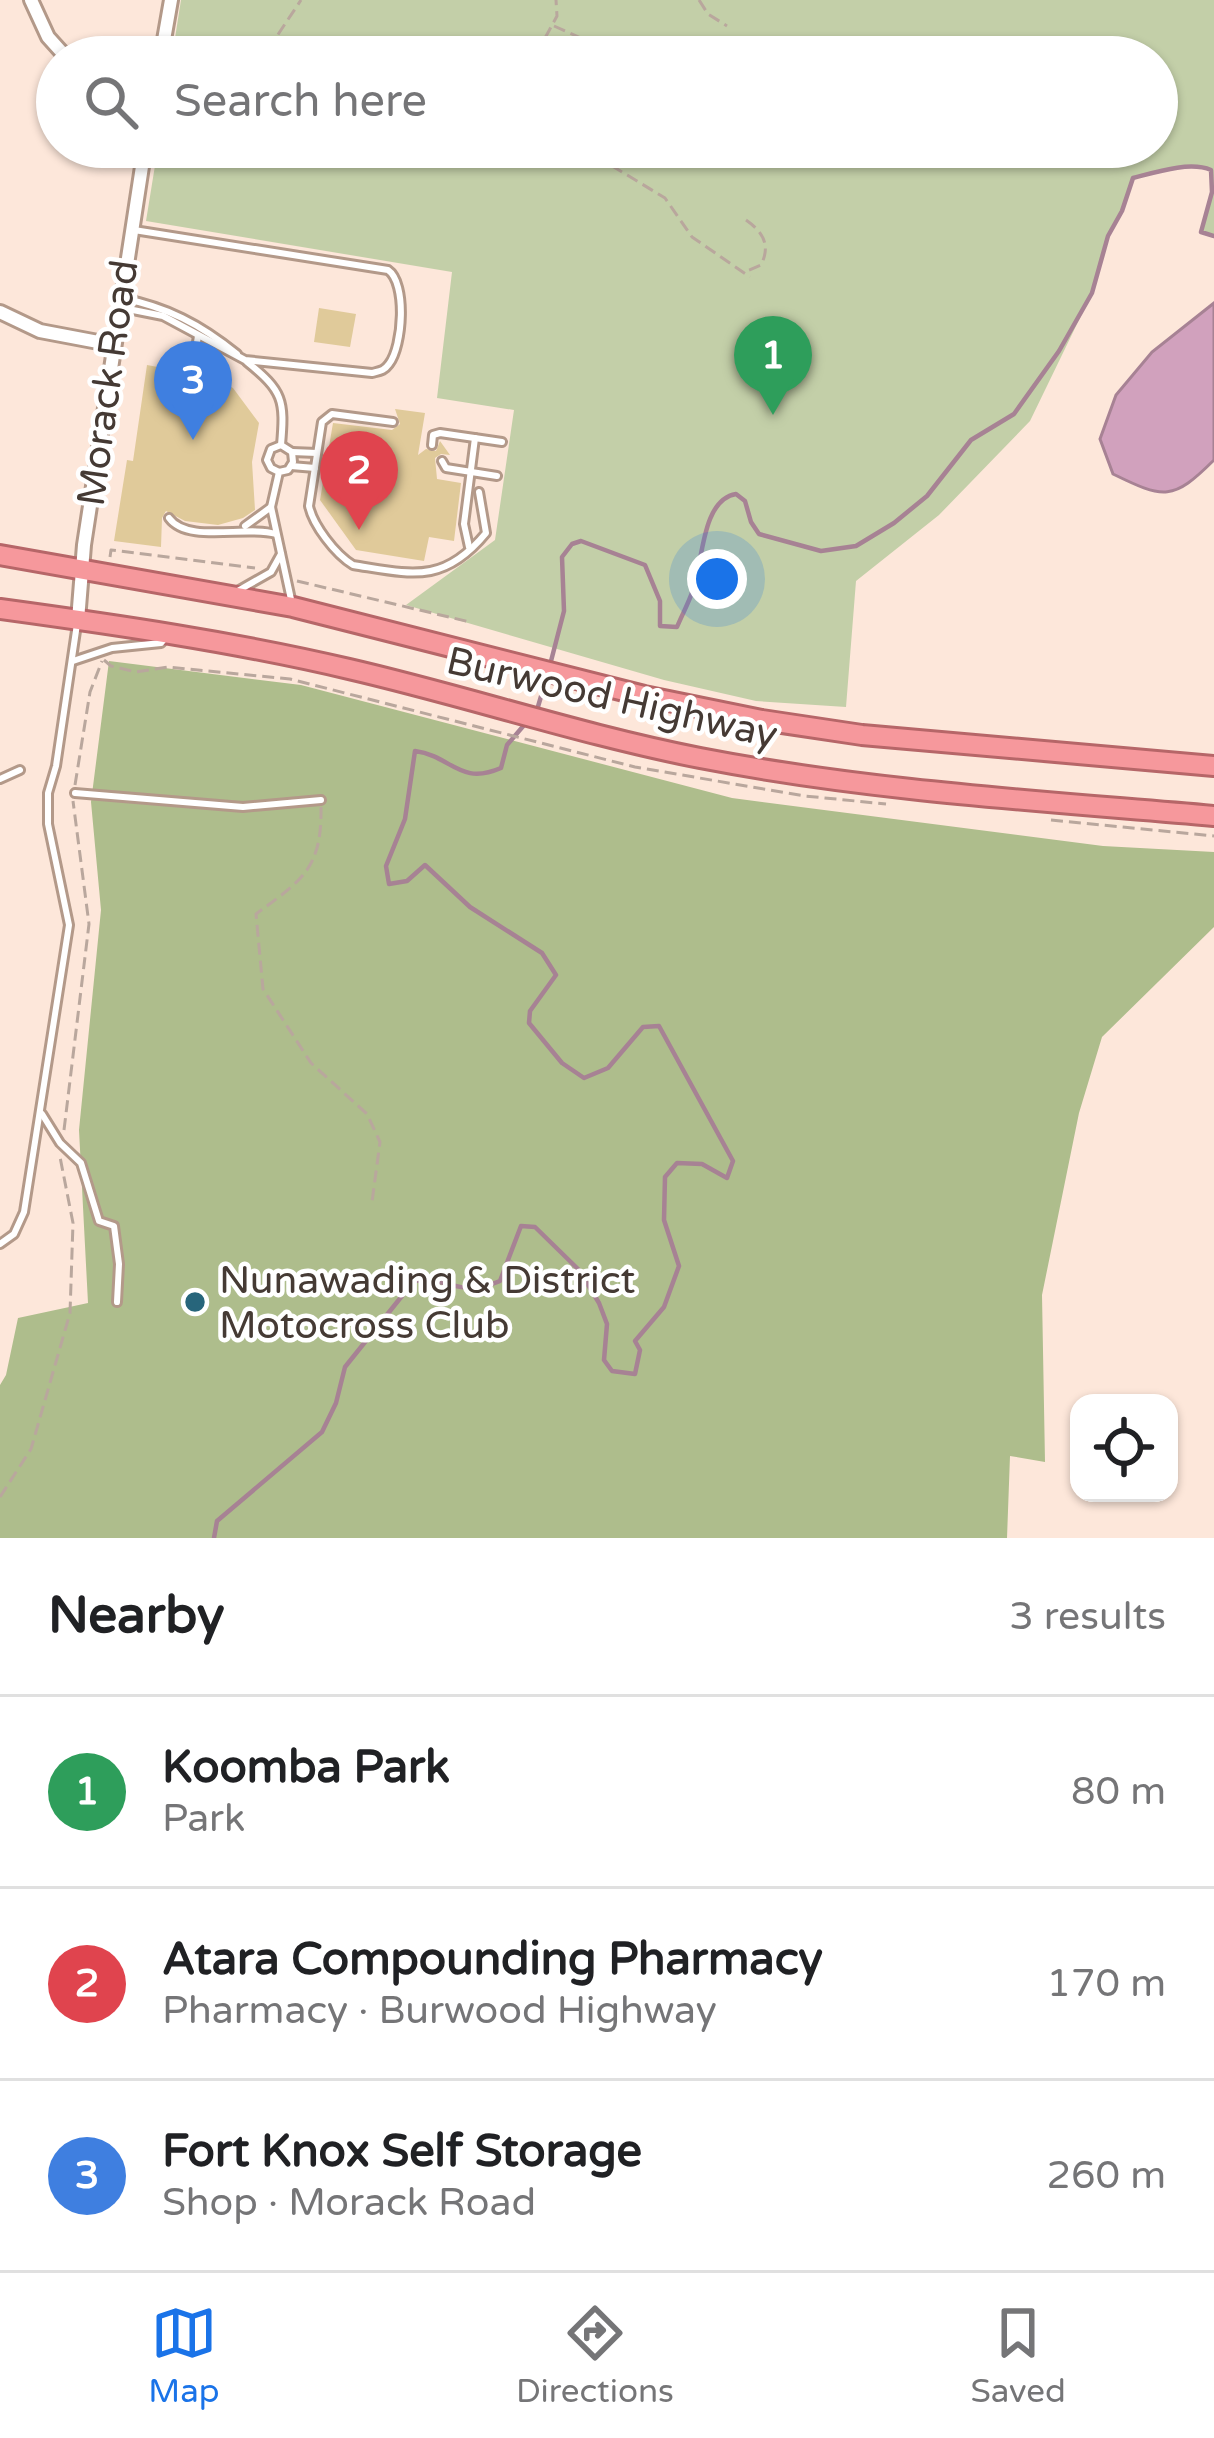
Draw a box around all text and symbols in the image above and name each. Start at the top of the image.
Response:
search box [36,36,1178,168]
icon: search [78,69,144,135]
text: Search here [174,75,427,129]
street label: Morack Road [67,257,149,509]
pin: 1 [734,316,812,415]
pin: 3 [154,341,232,440]
pin: 2 [320,431,398,530]
your location [687,549,747,609]
street label: Burwood Highway [442,637,782,759]
place label: Nunawading & District Motocross Club [219,1257,635,1349]
marker: Nunawading & District Motocross Club [182,1289,208,1315]
map controls [1070,1394,1178,1502]
button: locate [1070,1394,1178,1502]
text: Nearby [48,1585,225,1647]
text: 3 results [1009,1593,1166,1640]
text: Koomba Park [162,1741,450,1795]
text: 1 [75,1768,99,1815]
text: 80 m [1071,1768,1166,1815]
text: Park [162,1795,245,1842]
text: Atara Compounding Pharmacy [162,1933,823,1987]
text: 2 [75,1960,99,2007]
text: 170 m [1047,1960,1166,2007]
text: Pharmacy · Burwood Highway [162,1987,717,2034]
text: Fort Knox Self Storage [162,2125,642,2179]
text: 3 [75,2152,99,2199]
text: 260 m [1047,2152,1166,2199]
text: Shop · Morack Road [162,2179,536,2226]
tab: Map [148,2300,220,2411]
tab: Directions [516,2300,674,2411]
tab: Saved [970,2300,1066,2411]

